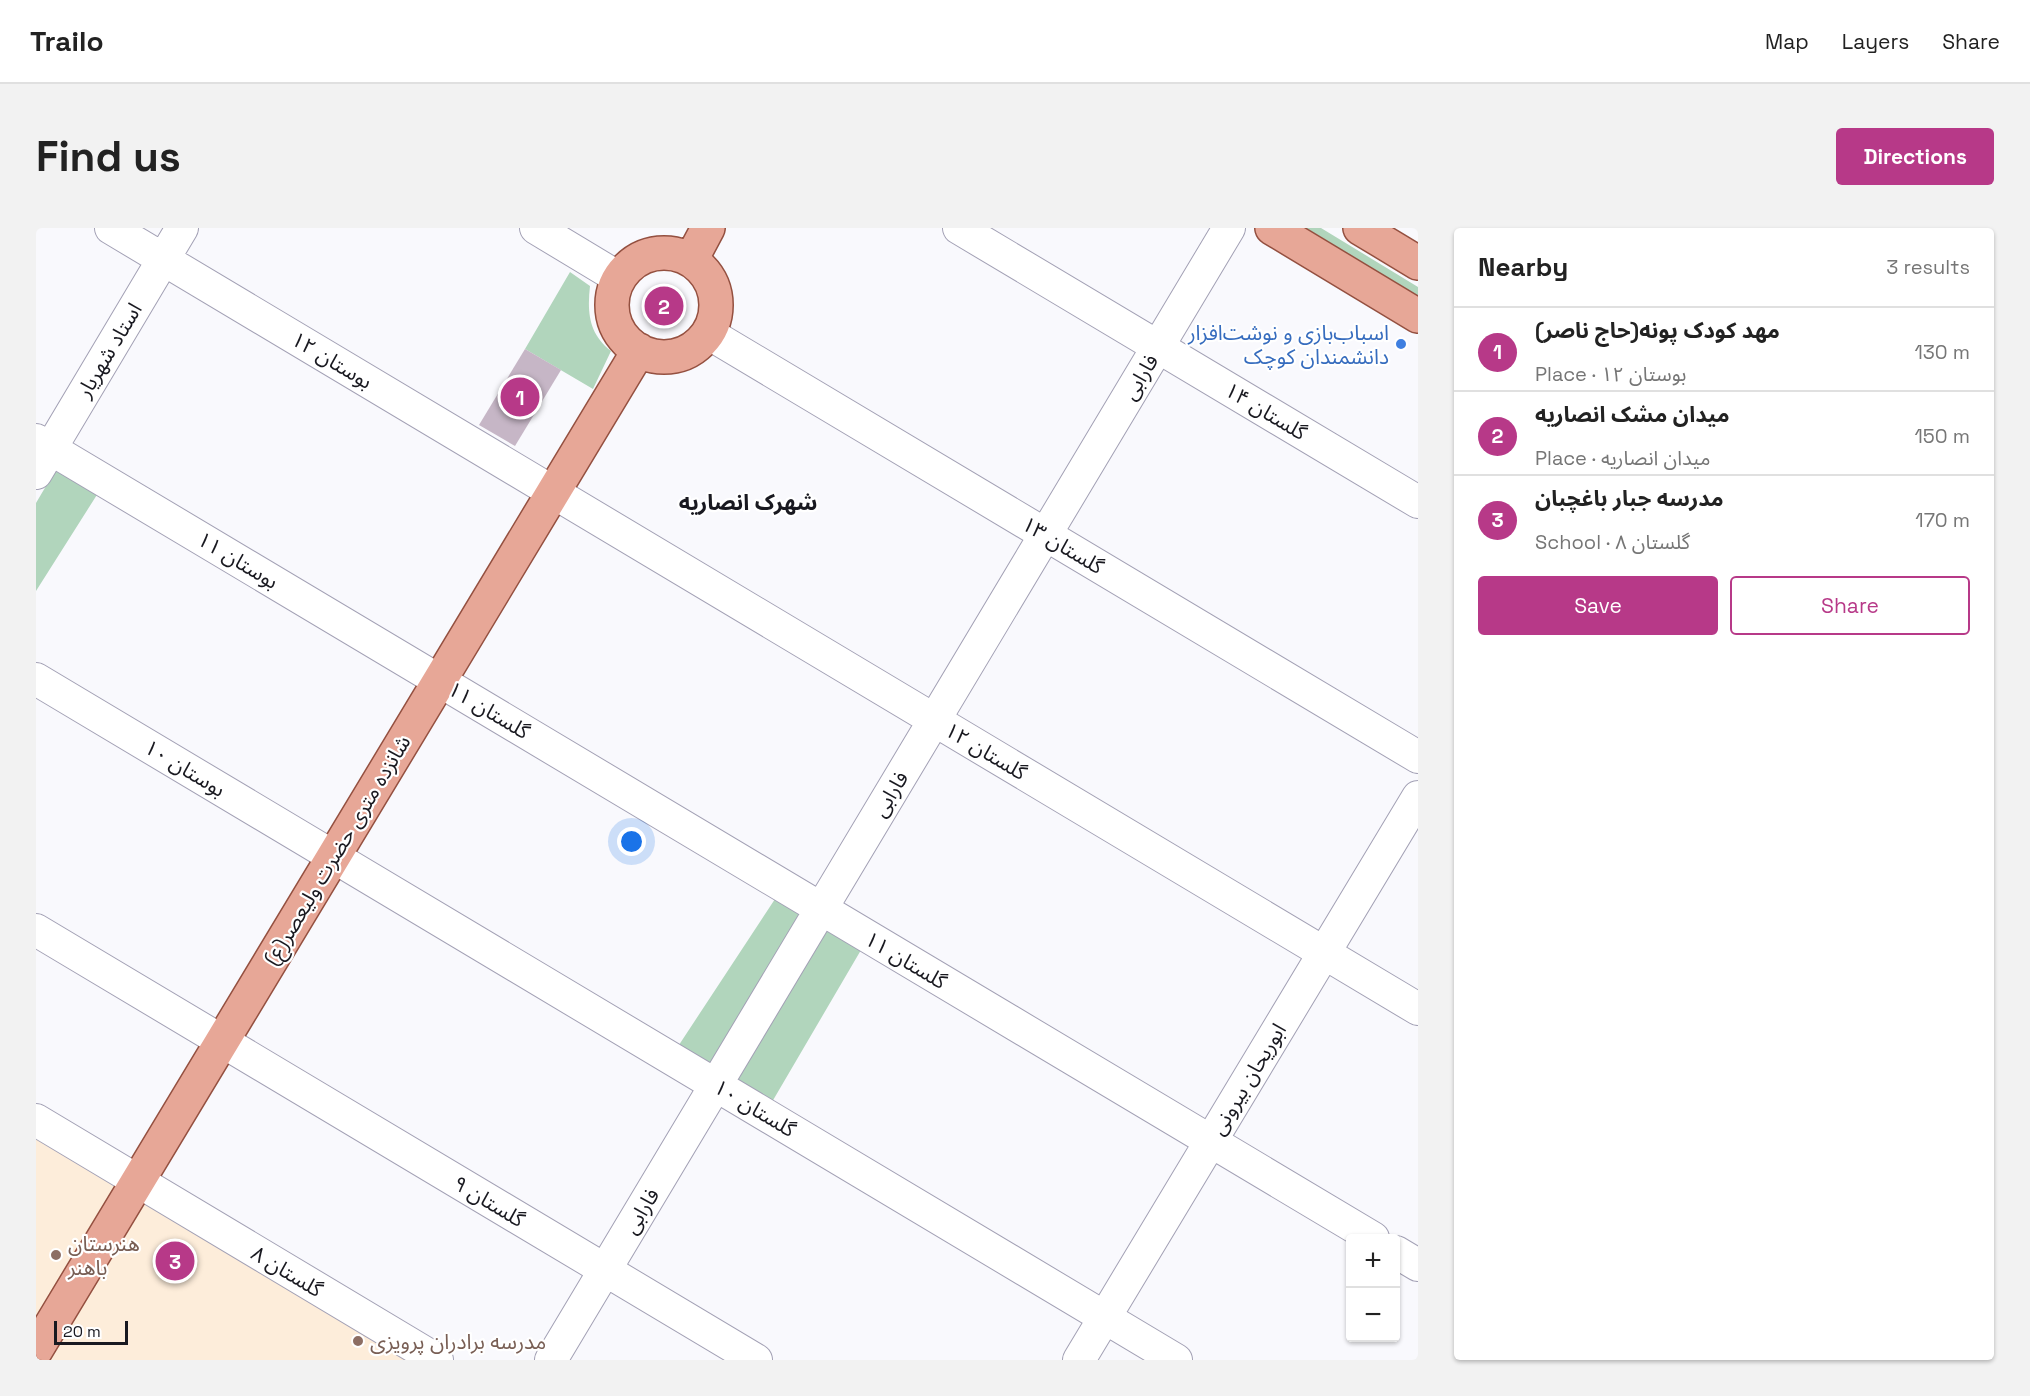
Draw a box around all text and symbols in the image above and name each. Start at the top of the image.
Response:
text: Trailo [30,23,104,59]
text: Map [1765,28,1809,55]
text: Layers [1842,28,1909,55]
text: Share [1942,28,2000,55]
button: Directions [1836,128,1994,185]
text: Find us [36,130,181,183]
text: Nearby [1478,250,1568,284]
text: 3 results [1886,254,1970,280]
pin: 2 [644,284,684,328]
street label: استاد شهریار [70,298,148,403]
text: مهد کودک پونه(حاج ناصر) [1535,316,1780,344]
place label: اسباب‌بازی و نوشت‌افزار دانشمندان کوچک [1187,319,1389,370]
street label: بوستان ۱۲ [287,325,377,395]
marker: اسباب‌بازی و نوشت‌افزار دانشمندان کوچک [1394,337,1408,351]
text: 1 [1493,339,1502,365]
text: 130 m [1914,339,1970,365]
street label: فارابی [1116,349,1164,405]
text: Place · بوستان ۱۲ [1535,361,1687,387]
pin: 1 [500,374,540,420]
street label: گلستان ۱۴ [1220,376,1312,446]
text: میدان مشک انصاریه [1535,400,1730,428]
text: 2 [1492,423,1503,449]
text: 150 m [1915,423,1970,449]
text: Place · میدان انصاریه [1535,445,1711,471]
text: مدرسه جبار باغچبان [1535,484,1724,512]
district label: شهرک انصاریه [679,488,817,516]
text: 3 [1491,507,1504,533]
text: 170 m [1915,507,1970,533]
street label: گلستان ۱۳ [1017,510,1109,580]
street label: بوستان ۱۱ [193,525,283,595]
text: School · گلستان ۸ [1535,529,1690,555]
button: Save [1478,576,1718,635]
button: Share [1730,576,1970,635]
street label: گلستان ۱۱ [443,675,535,745]
street label: گلستان ۱۲ [940,716,1032,786]
street label: شانزده متری حضرت ولیعصر(ع) [258,730,418,971]
street label: بوستان ۱۰ [140,733,230,803]
street label: فارابی [866,766,914,822]
your location [617,827,646,856]
street label: گلستان ۱۱ [860,925,952,995]
street label: ابوریحان بیرونی [1204,1018,1292,1140]
street label: گلستان ۱۰ [709,1073,801,1143]
street label: گلستان ۹ [448,1169,530,1233]
street label: فارابی [617,1183,665,1239]
place label: هنرستان باهنر [67,1230,140,1281]
map controls [1346,1234,1400,1342]
button: + [1346,1234,1400,1288]
pin: 3 [156,1238,194,1284]
street label: گلستان ۸ [246,1239,328,1303]
marker: هنرستان باهنر [49,1248,63,1262]
button: − [1346,1288,1400,1342]
scale bar [54,1318,128,1346]
text: 20 m [63,1321,101,1342]
place label: مدرسه برادران پرویزی [370,1328,546,1355]
marker: مدرسه برادران پرویزی [351,1334,365,1348]

